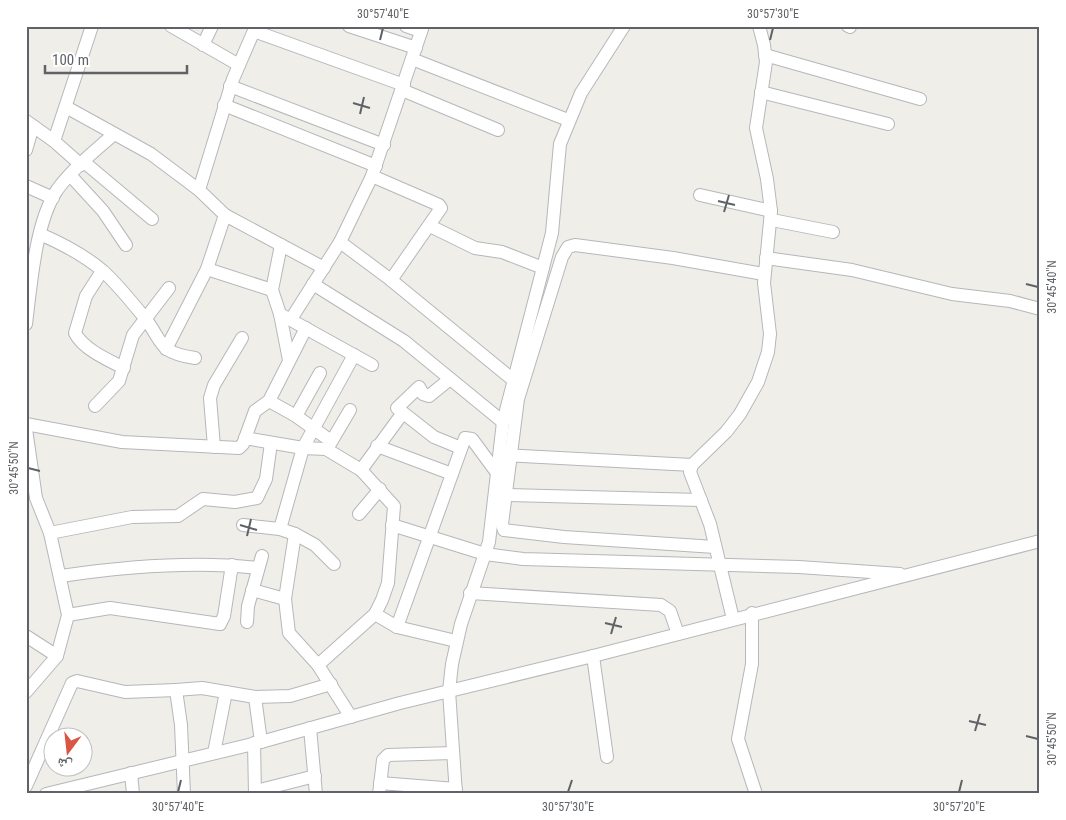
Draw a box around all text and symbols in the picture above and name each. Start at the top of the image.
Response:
text: 30°57'40"E [357,7,409,21]
text: 30°57'30"E [747,7,799,21]
scale bar [45,42,188,74]
text: 100 m [52,51,89,69]
text: 30°45'40"N [1045,260,1059,314]
text: 30°45'50"N [7,441,21,495]
text: 30°45'50"N [1045,712,1059,766]
north arrow [42,728,92,778]
text: ش [55,754,74,774]
text: 30°57'40"E [152,800,204,814]
text: 30°57'30"E [542,800,594,814]
text: 30°57'20"E [933,800,985,814]

